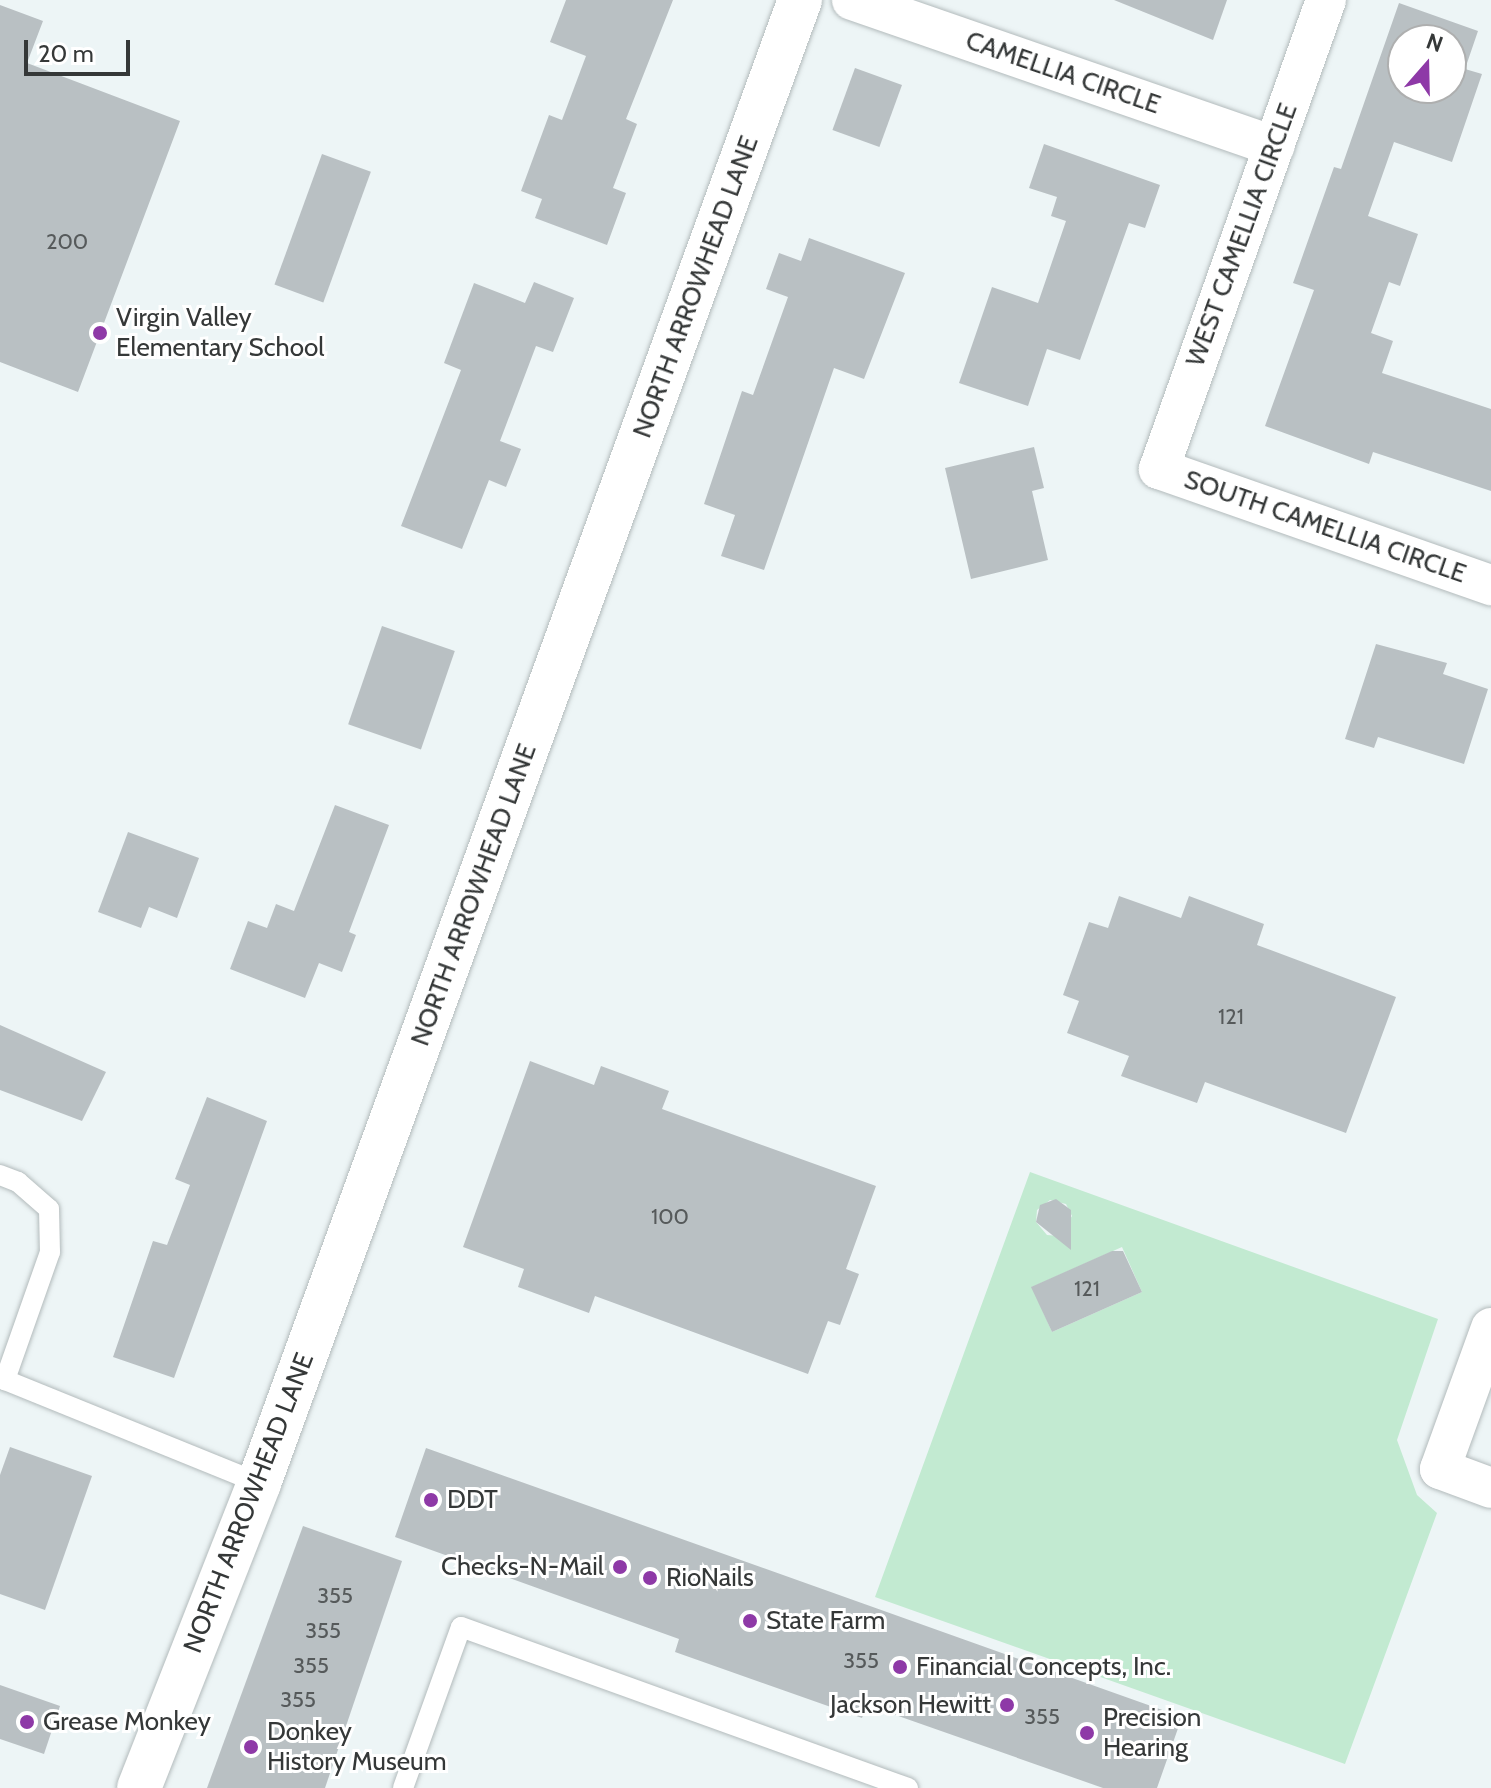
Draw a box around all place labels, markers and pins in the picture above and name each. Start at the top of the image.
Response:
place label: Virgin Valley Elementary School [116,302,324,364]
marker: Virgin Valley Elementary School [91,324,109,342]
place label: DDT [447,1484,498,1516]
marker: DDT [422,1491,440,1509]
place label: Checks-N-Mail [441,1551,604,1583]
marker: Checks-N-Mail [611,1558,629,1576]
place label: RioNails [666,1562,754,1594]
marker: RioNails [641,1569,659,1587]
place label: State Farm [766,1605,885,1637]
marker: State Farm [741,1612,759,1630]
place label: Financial Concepts, Inc. [916,1651,1171,1683]
marker: Financial Concepts, Inc. [891,1658,909,1676]
place label: Jackson Hewitt [830,1689,991,1721]
marker: Jackson Hewitt [998,1696,1016,1714]
place label: Precision Hearing [1103,1702,1201,1764]
place label: Grease Monkey [43,1706,211,1738]
marker: Grease Monkey [18,1713,36,1731]
place label: Donkey History Museum [267,1716,446,1778]
marker: Precision Hearing [1078,1724,1096,1742]
marker: Donkey History Museum [242,1738,260,1756]

